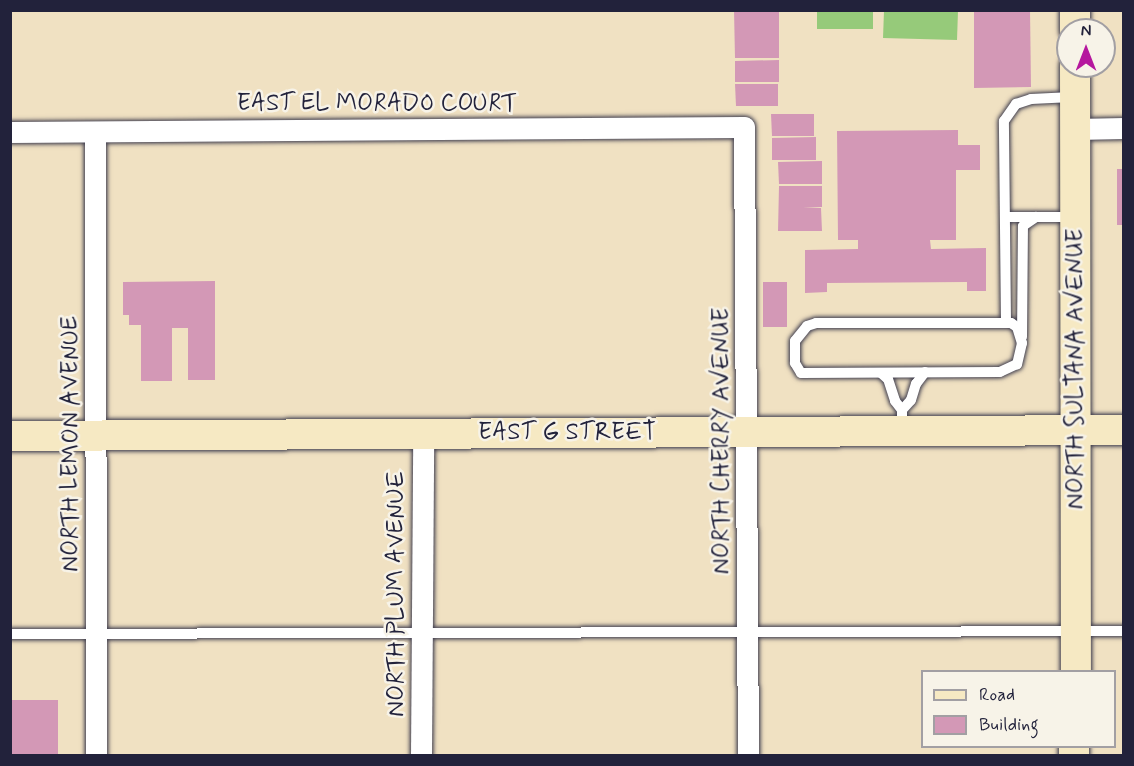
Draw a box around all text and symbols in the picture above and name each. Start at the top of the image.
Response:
north arrow [1056,18,1116,78]
text: N [1081,21,1091,42]
street label: EAST EL MORADO COURT [236,90,518,118]
street label: NORTH SULTANA AVENUE [1062,228,1090,510]
street label: NORTH CHERRY AVENUE [708,306,736,576]
street label: NORTH LEMON AVENUE [57,312,85,576]
street label: EAST G STREET [478,419,656,447]
street label: NORTH PLUM AVENUE [383,472,411,716]
legend [921,670,1116,748]
text: Road [979,683,1015,707]
text: Building [979,713,1039,737]

